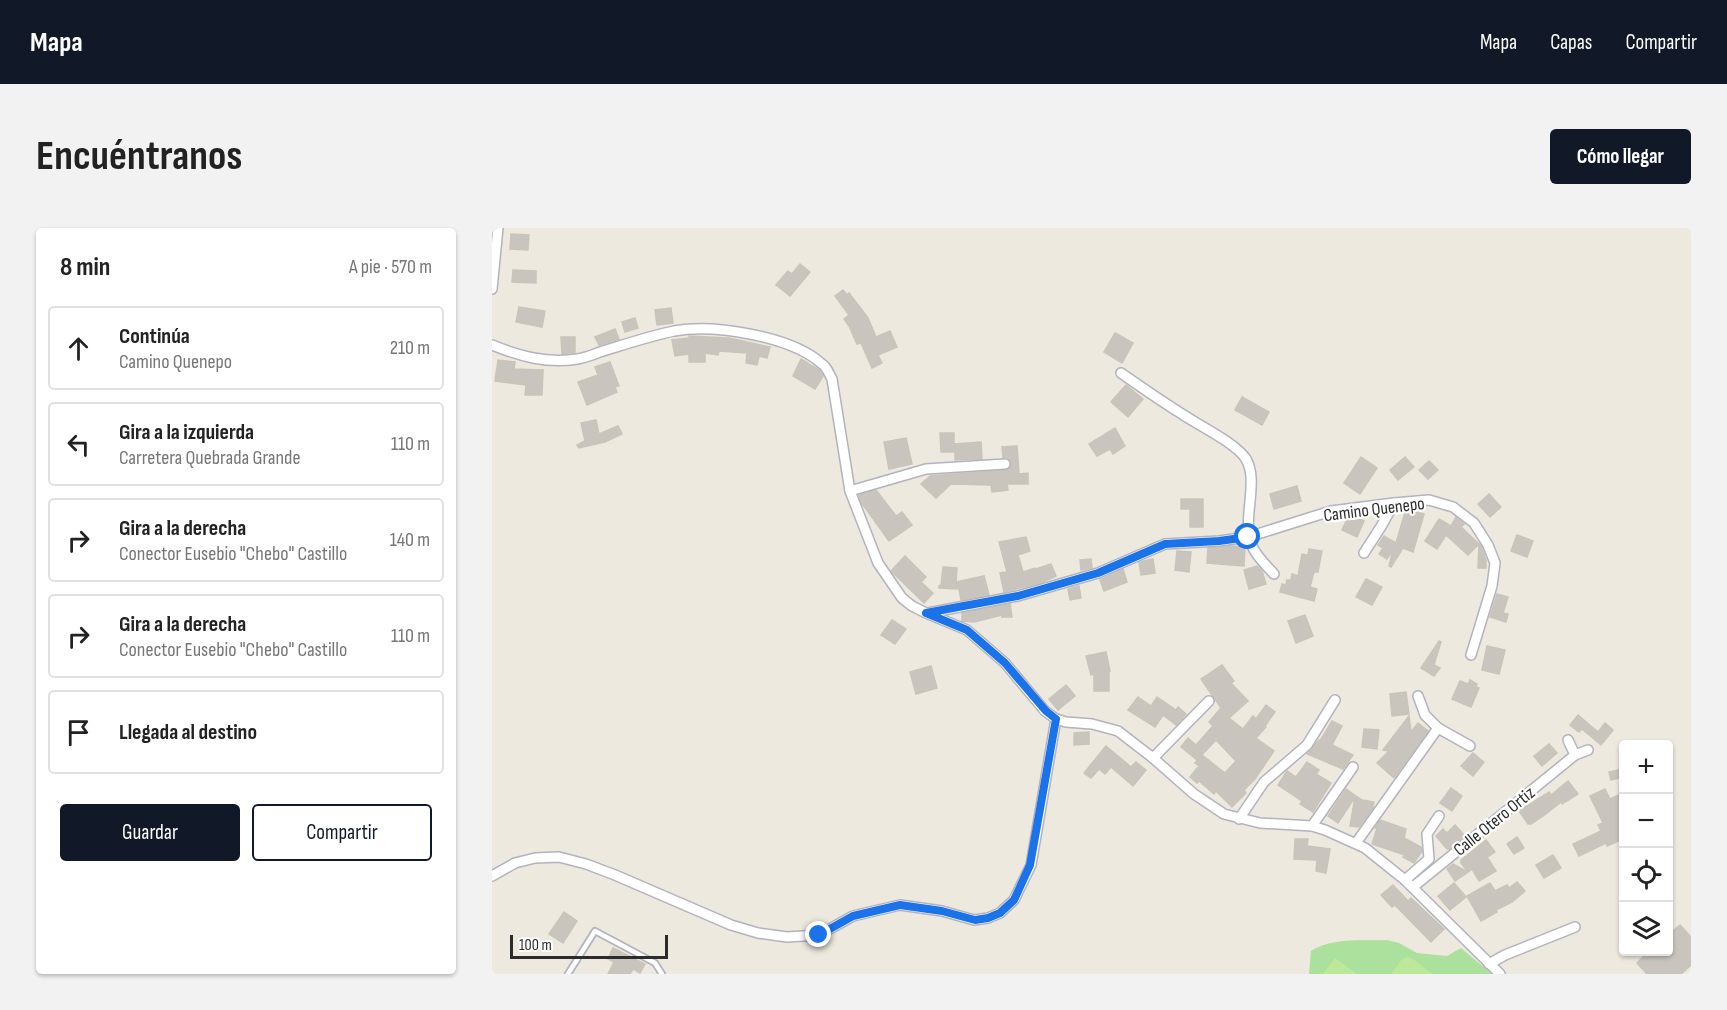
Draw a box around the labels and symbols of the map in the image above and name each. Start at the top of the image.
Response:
street label: Camino Quenepo [1322,493,1426,526]
route start [1234,523,1260,549]
street label: Calle Otero Ortiz [1449,782,1540,861]
route end [805,921,831,947]
scale bar [510,932,668,960]

